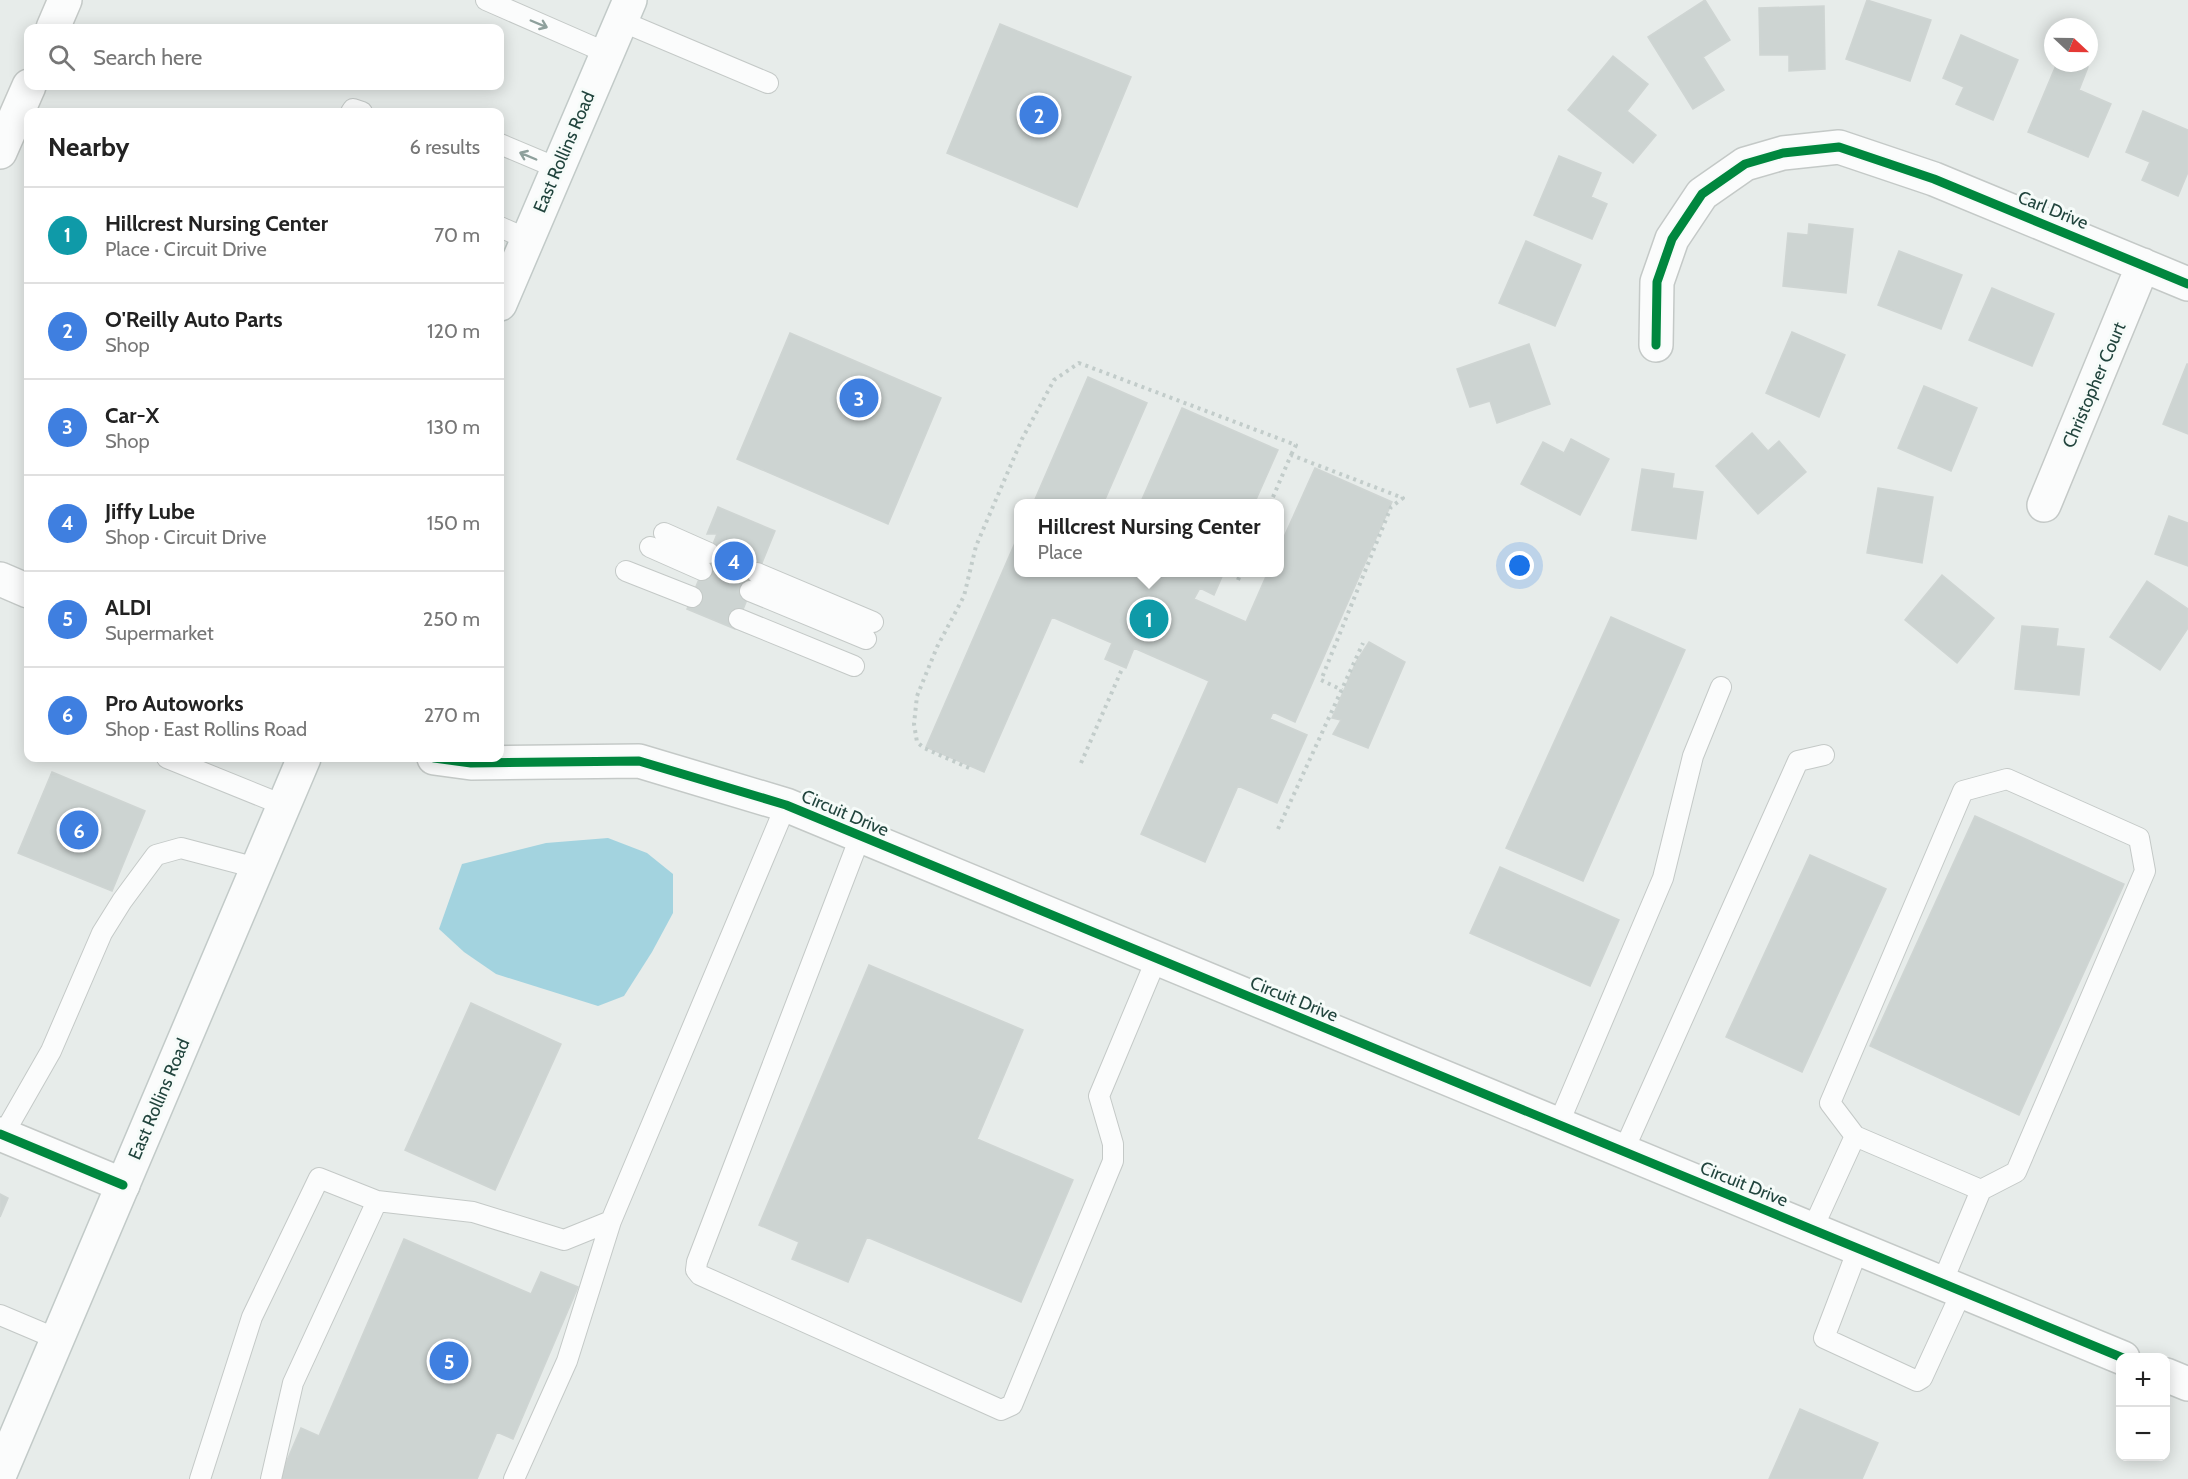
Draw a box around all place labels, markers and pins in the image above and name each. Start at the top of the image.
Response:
pin: 2 [1020,92,1058,138]
pin: 3 [840,376,878,420]
pin: 4 [714,538,754,584]
pin: 1 [1130,596,1168,642]
pin: 6 [60,808,98,852]
pin: 5 [430,1338,468,1384]

